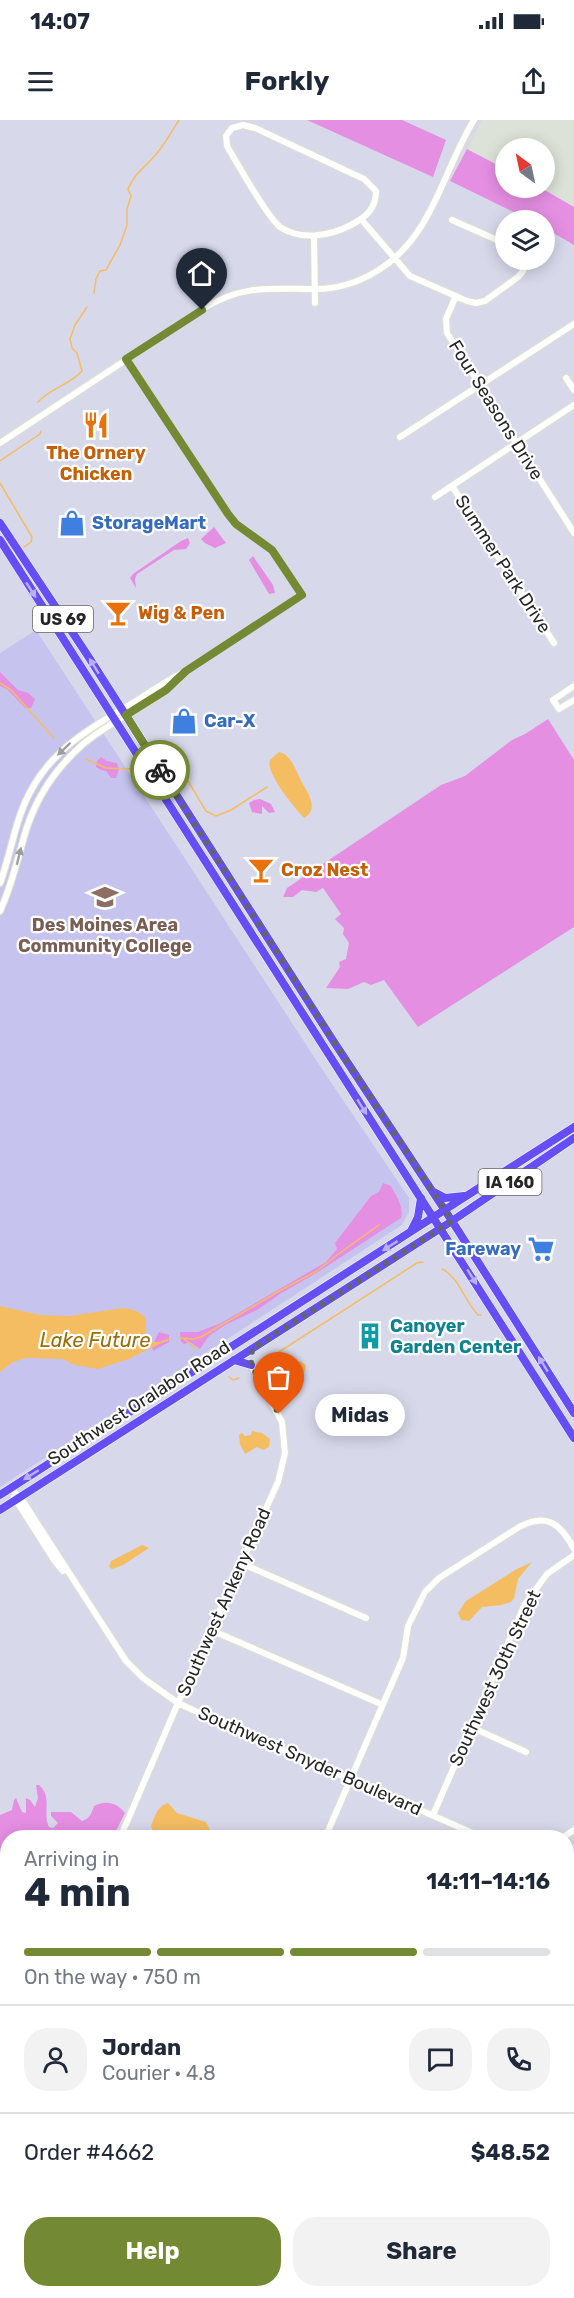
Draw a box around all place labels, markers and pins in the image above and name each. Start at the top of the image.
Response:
pin [176,248,227,310]
restaurant icon: The Ornery Chicken [81,410,111,440]
place label: The Ornery Chicken [46,442,146,485]
shop icon: StorageMart [57,508,87,538]
place label: StorageMart [92,512,206,534]
bar icon: Wig & Pen [103,598,133,628]
place label: Wig & Pen [138,602,225,624]
shop icon: Car-X [169,706,199,736]
place label: Car-X [204,710,256,732]
bar icon: Croz Nest [246,855,276,885]
place label: Croz Nest [281,859,368,881]
school or university icon: Des Moines Area Community College [90,882,120,912]
place label: Des Moines Area Community College [18,914,192,957]
supermarket icon: Fareway [526,1234,556,1264]
place label: Fareway [445,1238,521,1260]
place label: Canoyer Garden Center [390,1315,521,1358]
building icon: Canoyer Garden Center [355,1321,385,1351]
pin [253,1352,304,1414]
callout: Midas [315,1393,405,1435]

